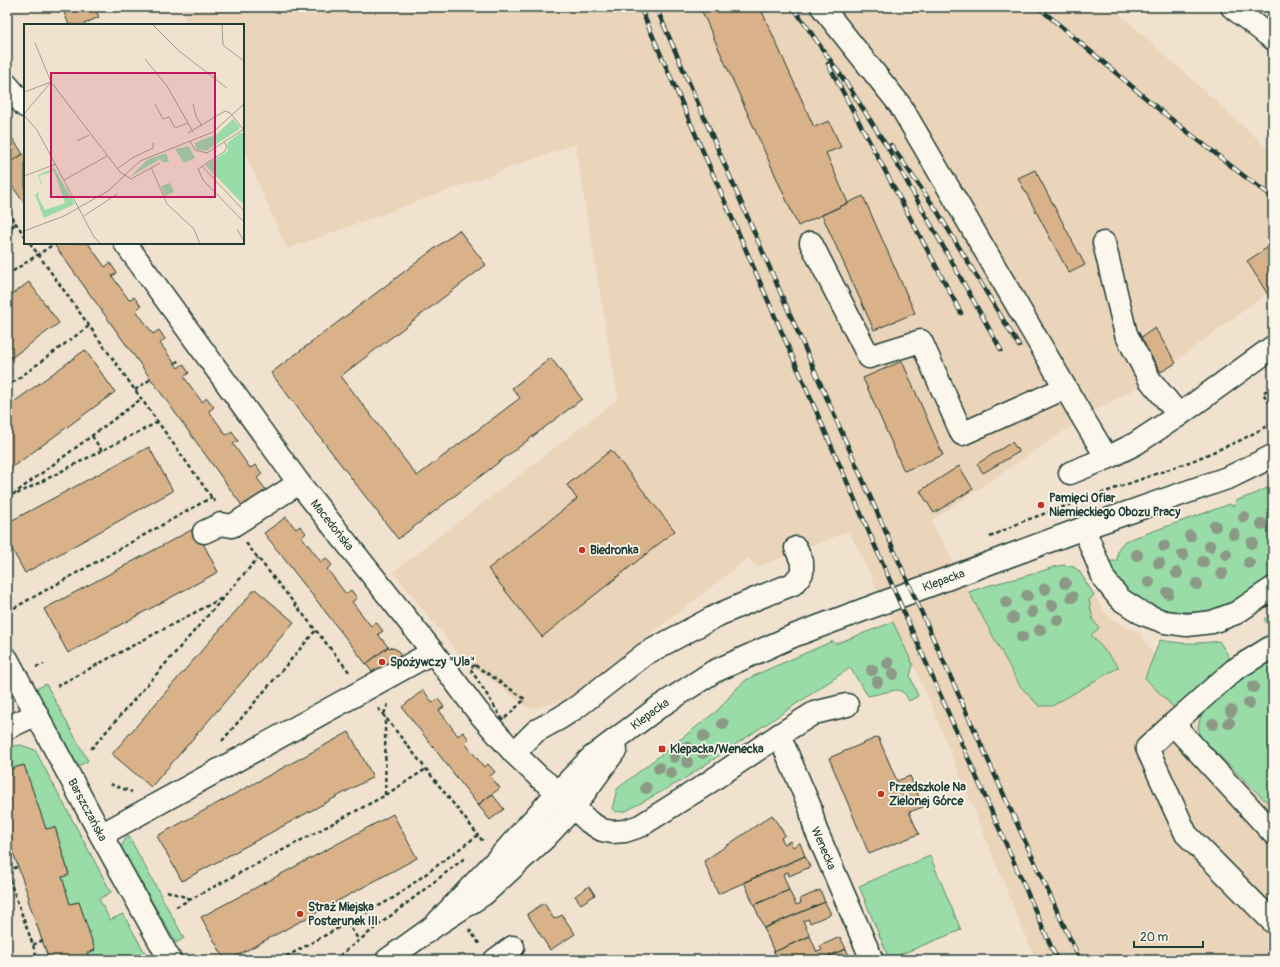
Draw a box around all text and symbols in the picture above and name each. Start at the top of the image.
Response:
inset map [24,24,244,244]
place label: Pamięci Ofiar Niemieckiego Obozu Pracy [1049,491,1181,520]
street label: Macedońska [307,496,357,554]
marker: Pamięci Ofiar Niemieckiego Obozu Pracy [1036,500,1046,510]
place label: Biedronka [590,543,639,558]
marker: Biedronka [577,545,587,555]
street label: Klepacka [920,565,967,595]
place label: Spożywczy "Ula" [390,655,475,670]
marker: Spożywczy "Ula" [377,657,387,667]
street label: Klepacka [628,695,672,733]
place label: Klepacka/Wenecka [670,742,764,757]
marker: Klepacka/Wenecka [657,744,667,754]
street label: Barszczańska [65,776,111,844]
place label: Przedszkole Na Zielonej Górce [889,780,966,809]
marker: Przedszkole Na Zielonej Górce [876,789,886,799]
street label: Wenecka [808,824,840,872]
place label: Straż Miejska Posterunek III [308,900,378,929]
marker: Straż Miejska Posterunek III [295,909,305,919]
scale bar [1134,923,1203,949]
text: 20 m [1140,930,1169,945]

